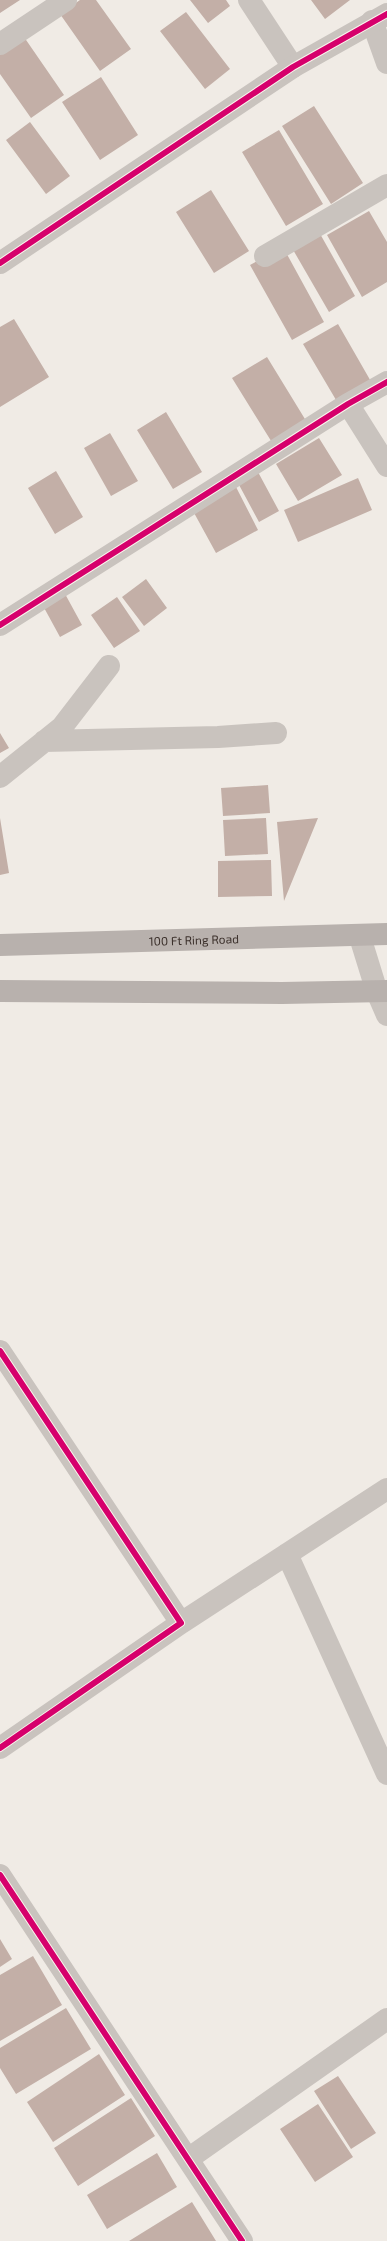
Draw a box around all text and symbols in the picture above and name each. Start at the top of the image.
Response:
street label: 100 Ft Ring Road [149,931,239,948]

